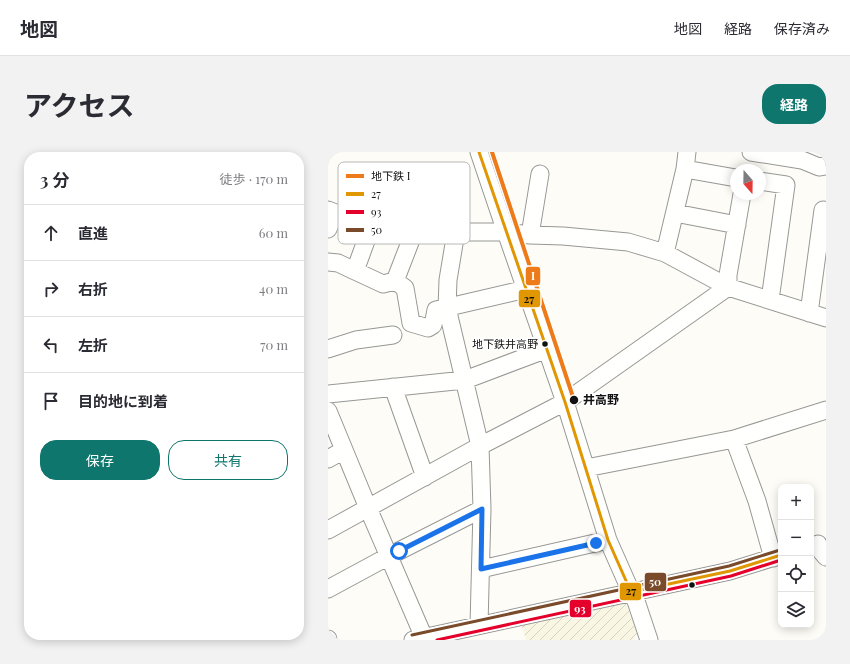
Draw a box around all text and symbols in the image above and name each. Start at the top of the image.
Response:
text: 地図 [20,15,58,41]
text: 地図 [674,19,702,38]
text: 経路 [724,19,752,38]
text: 保存済み [774,19,830,38]
button: 経路 [762,84,826,124]
text: アクセス [24,86,135,123]
legend [338,162,470,244]
north arrow [730,164,766,200]
text: 3 分 [40,168,69,190]
text: 地下鉄 I [371,168,411,183]
text: 徒歩 · 170 m [219,170,288,187]
text: 27 [371,186,381,201]
text: 93 [371,204,382,219]
icon: ahead [40,222,62,244]
text: 50 [371,222,383,237]
text: 直進 [78,223,108,243]
text: 60 m [259,224,288,241]
line badge: I [525,266,541,286]
text: I [531,268,535,283]
icon: right [40,278,62,300]
text: 右折 [78,279,108,299]
text: 40 m [259,280,288,297]
line badge: 27 [518,289,541,308]
text: 27 [524,291,534,306]
icon: left [40,334,62,356]
text: 左折 [78,335,108,355]
text: 70 m [260,336,288,353]
place label: 地下鉄井高野 [472,336,538,351]
marker: 地下鉄井高野 [540,339,550,349]
icon: arrive [40,390,62,412]
text: 目的地に到着 [78,391,168,411]
place label: 井高野 [583,391,619,407]
marker: 井高野 [568,394,580,406]
button: 保存 [40,440,160,480]
button: 共有 [168,440,288,480]
map controls [778,484,814,628]
button: + [778,484,814,520]
button: − [778,520,814,556]
route end [587,534,605,552]
route start [390,542,408,560]
button: locate [778,556,814,592]
line badge: 50 [644,572,667,592]
text: 50 [649,574,661,589]
unlabelled marker [687,580,697,590]
line badge: 27 [619,582,642,601]
text: 27 [626,583,636,598]
button: layers [778,592,814,628]
line badge: 93 [569,599,592,618]
text: 93 [574,601,586,616]

